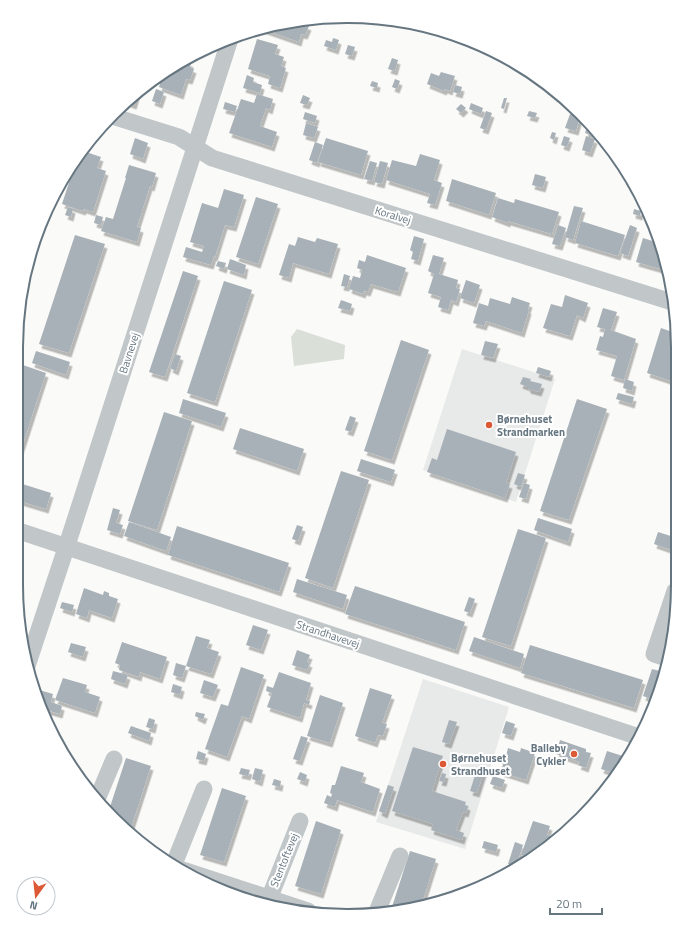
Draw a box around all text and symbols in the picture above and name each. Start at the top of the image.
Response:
street label: Koralvej [373,202,413,228]
street label: Bavnevej [115,331,143,375]
place label: Børnehuset Strandmarken [497,411,565,440]
marker: Børnehuset Strandmarken [484,420,494,430]
street label: Strandhavevej [294,616,362,652]
place label: Balleby Cykler [531,740,566,769]
marker: Balleby Cykler [569,749,579,759]
place label: Børnehuset Strandhuset [451,750,510,779]
marker: Børnehuset Strandhuset [438,759,448,769]
street label: Stentoftevej [266,831,302,889]
north arrow [16,876,56,916]
scale bar [550,890,602,916]
text: 20 m [556,894,582,913]
text: N [28,897,39,914]

